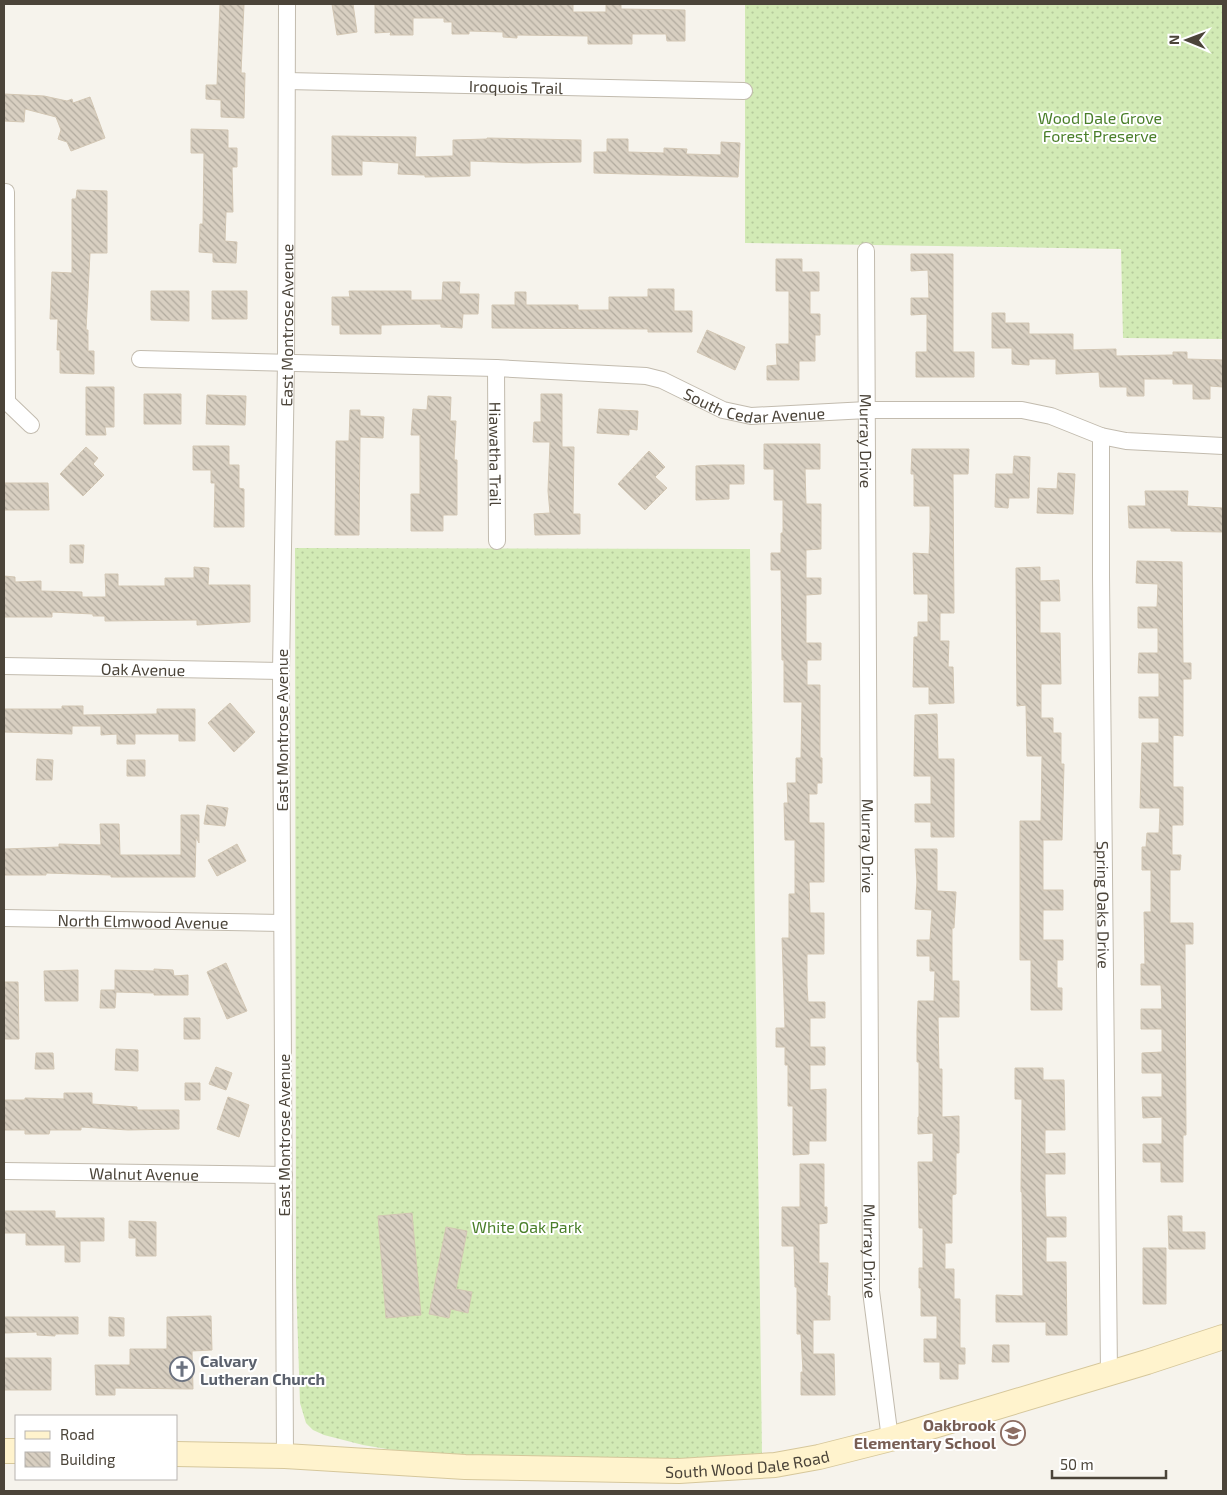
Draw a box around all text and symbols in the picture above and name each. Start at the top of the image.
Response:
north arrow [1162,15,1212,65]
text: N [1165,35,1182,45]
street label: Iroquois Trail [469,75,563,97]
park label: Wood Dale Grove Forest Preserve [1038,108,1162,145]
street label: East Montrose Avenue [276,244,296,407]
street label: South Cedar Avenue [681,383,825,426]
street label: Murray Drive [857,394,877,488]
street label: Hiawatha Trail [487,402,506,507]
street label: East Montrose Avenue [272,649,291,811]
street label: Oak Avenue [101,658,185,679]
street label: Murray Drive [859,799,879,893]
street label: Spring Oaks Drive [1094,841,1114,969]
street label: North Elmwood Avenue [57,909,229,932]
street label: East Montrose Avenue [274,1054,293,1216]
street label: Walnut Avenue [89,1163,199,1183]
street label: Murray Drive [861,1204,881,1299]
park label: White Oak Park [472,1217,582,1236]
place label: Calvary Lutheran Church [200,1351,325,1388]
church icon: Calvary Lutheran Church [169,1356,195,1382]
legend [15,1415,178,1480]
place label: Oakbrook Elementary School [854,1415,997,1453]
school or university icon: Oakbrook Elementary School [1000,1420,1026,1446]
text: Road [60,1425,95,1443]
street label: South Wood Dale Road [665,1445,831,1481]
scale bar [1052,1448,1166,1480]
text: Building [60,1450,116,1468]
text: 50 m [1060,1455,1094,1473]

